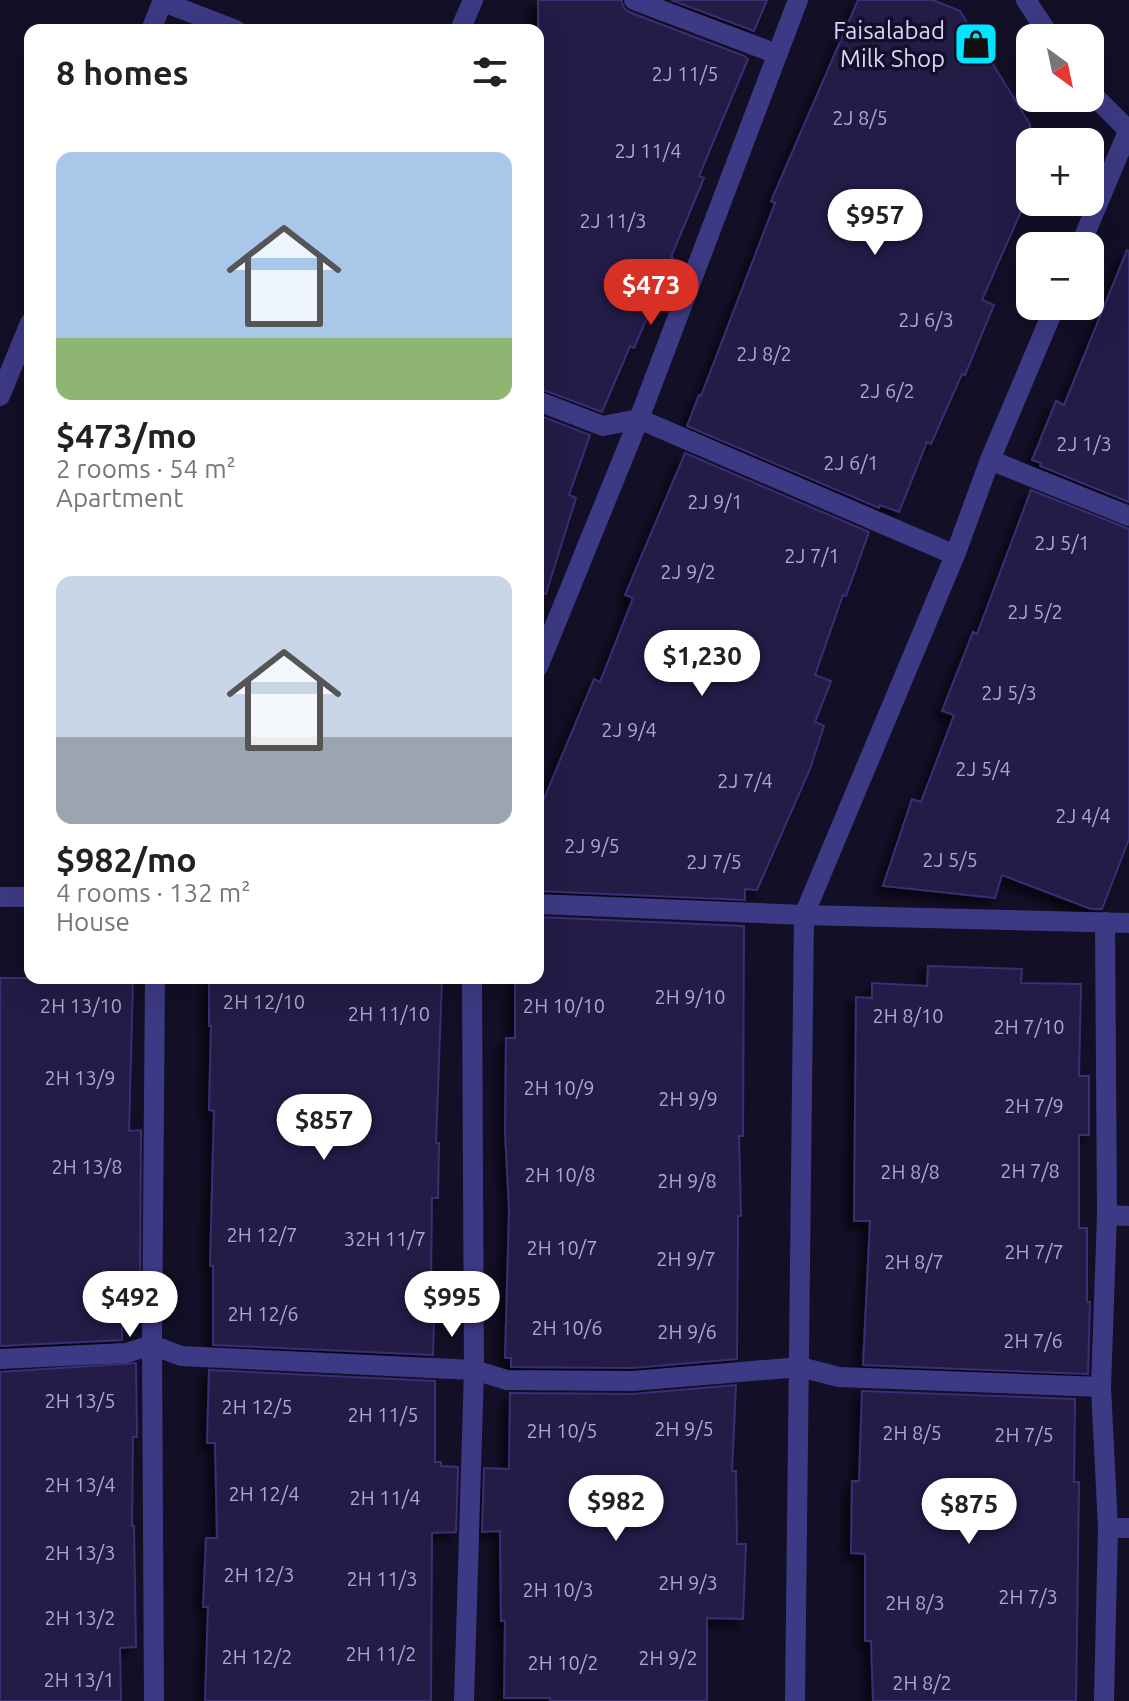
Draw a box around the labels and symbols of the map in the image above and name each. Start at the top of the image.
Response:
place label: Faisalabad Milk Shop [833,17,945,72]
shop icon: Faisalabad Milk Shop [952,20,1000,68]
north arrow [1016,24,1104,112]
house number: 2J 11/5 [652,62,718,85]
house number: 2J 8/5 [832,106,888,129]
house number: 2J 11/4 [615,139,681,162]
pin: $957 [828,189,922,257]
house number: 2J 11/3 [580,209,646,232]
pin: $473 [604,259,698,327]
house number: 2J 6/3 [898,308,954,331]
house number: 2J 8/2 [736,342,792,365]
house number: 2J 6/2 [859,379,915,402]
house number: 2J 1/3 [1056,432,1112,455]
house number: 2J 6/1 [823,451,879,474]
house number: 2J 9/1 [687,490,743,513]
house number: 2J 5/1 [1034,531,1090,554]
house number: 2J 7/1 [784,544,840,567]
house number: 2J 9/2 [660,560,716,583]
house number: 2J 5/2 [1007,600,1063,623]
pin: $1,230 [637,630,767,698]
house number: 2J 5/3 [981,681,1037,704]
house number: 2J 9/4 [601,718,657,741]
house number: 2J 5/4 [955,757,1011,780]
house number: 2J 7/4 [717,769,773,792]
house number: 2J 4/4 [1055,804,1111,827]
house number: 2J 9/5 [564,834,620,857]
house number: 2J 5/5 [922,848,978,871]
house number: 2J 7/5 [686,850,742,873]
house number: 2H 9/10 [655,985,726,1008]
house number: 2H 12/10 [223,990,305,1013]
house number: 2H 13/10 [40,994,122,1017]
house number: 2H 10/10 [523,994,605,1017]
house number: 2H 11/10 [348,1002,430,1025]
house number: 2H 8/10 [873,1004,944,1027]
house number: 2H 7/10 [994,1015,1065,1038]
house number: 2H 13/9 [45,1066,116,1089]
house number: 2H 10/9 [524,1076,595,1099]
house number: 2H 9/9 [658,1087,718,1110]
pin: $857 [277,1094,371,1162]
house number: 2H 7/9 [1004,1094,1064,1117]
house number: 2H 13/8 [52,1155,123,1178]
house number: 2H 7/8 [1000,1159,1060,1182]
house number: 2H 8/8 [880,1160,940,1183]
house number: 2H 10/8 [525,1163,596,1186]
house number: 2H 9/8 [657,1169,717,1192]
house number: 2H 12/7 [227,1223,298,1246]
house number: 32H 11/7 [344,1227,426,1250]
house number: 2H 10/7 [527,1236,598,1259]
house number: 2H 7/7 [1004,1240,1064,1263]
house number: 2H 9/7 [656,1247,716,1270]
house number: 2H 8/7 [884,1250,944,1273]
pin: $492 [83,1271,177,1339]
pin: $995 [405,1271,499,1339]
house number: 2H 12/6 [228,1302,299,1325]
house number: 2H 10/6 [532,1316,603,1339]
house number: 2H 9/6 [657,1320,717,1343]
house number: 2H 7/6 [1003,1329,1063,1352]
house number: 2H 13/5 [45,1389,116,1412]
house number: 2H 12/5 [222,1395,293,1418]
house number: 2H 11/5 [348,1403,419,1426]
house number: 2H 9/5 [654,1417,714,1440]
house number: 2H 10/5 [527,1419,598,1442]
house number: 2H 8/5 [882,1421,942,1444]
house number: 2H 7/5 [994,1423,1054,1446]
house number: 2H 13/4 [45,1473,116,1496]
pin: $982 [569,1475,663,1543]
pin: $875 [922,1478,1016,1546]
house number: 2H 12/4 [229,1482,300,1505]
house number: 2H 11/4 [350,1486,421,1509]
house number: 2H 13/3 [45,1541,116,1564]
house number: 2H 12/3 [224,1563,295,1586]
house number: 2H 11/3 [347,1567,418,1590]
house number: 2H 9/3 [658,1571,718,1594]
house number: 2H 10/3 [523,1578,594,1601]
house number: 2H 7/3 [998,1585,1058,1608]
house number: 2H 8/3 [885,1591,945,1614]
house number: 2H 13/2 [45,1606,116,1629]
house number: 2H 11/2 [346,1642,417,1665]
house number: 2H 12/2 [222,1645,293,1668]
house number: 2H 9/2 [638,1646,698,1669]
house number: 2H 10/2 [528,1651,599,1674]
house number: 2H 13/1 [44,1668,115,1691]
house number: 2H 8/2 [892,1671,952,1694]

